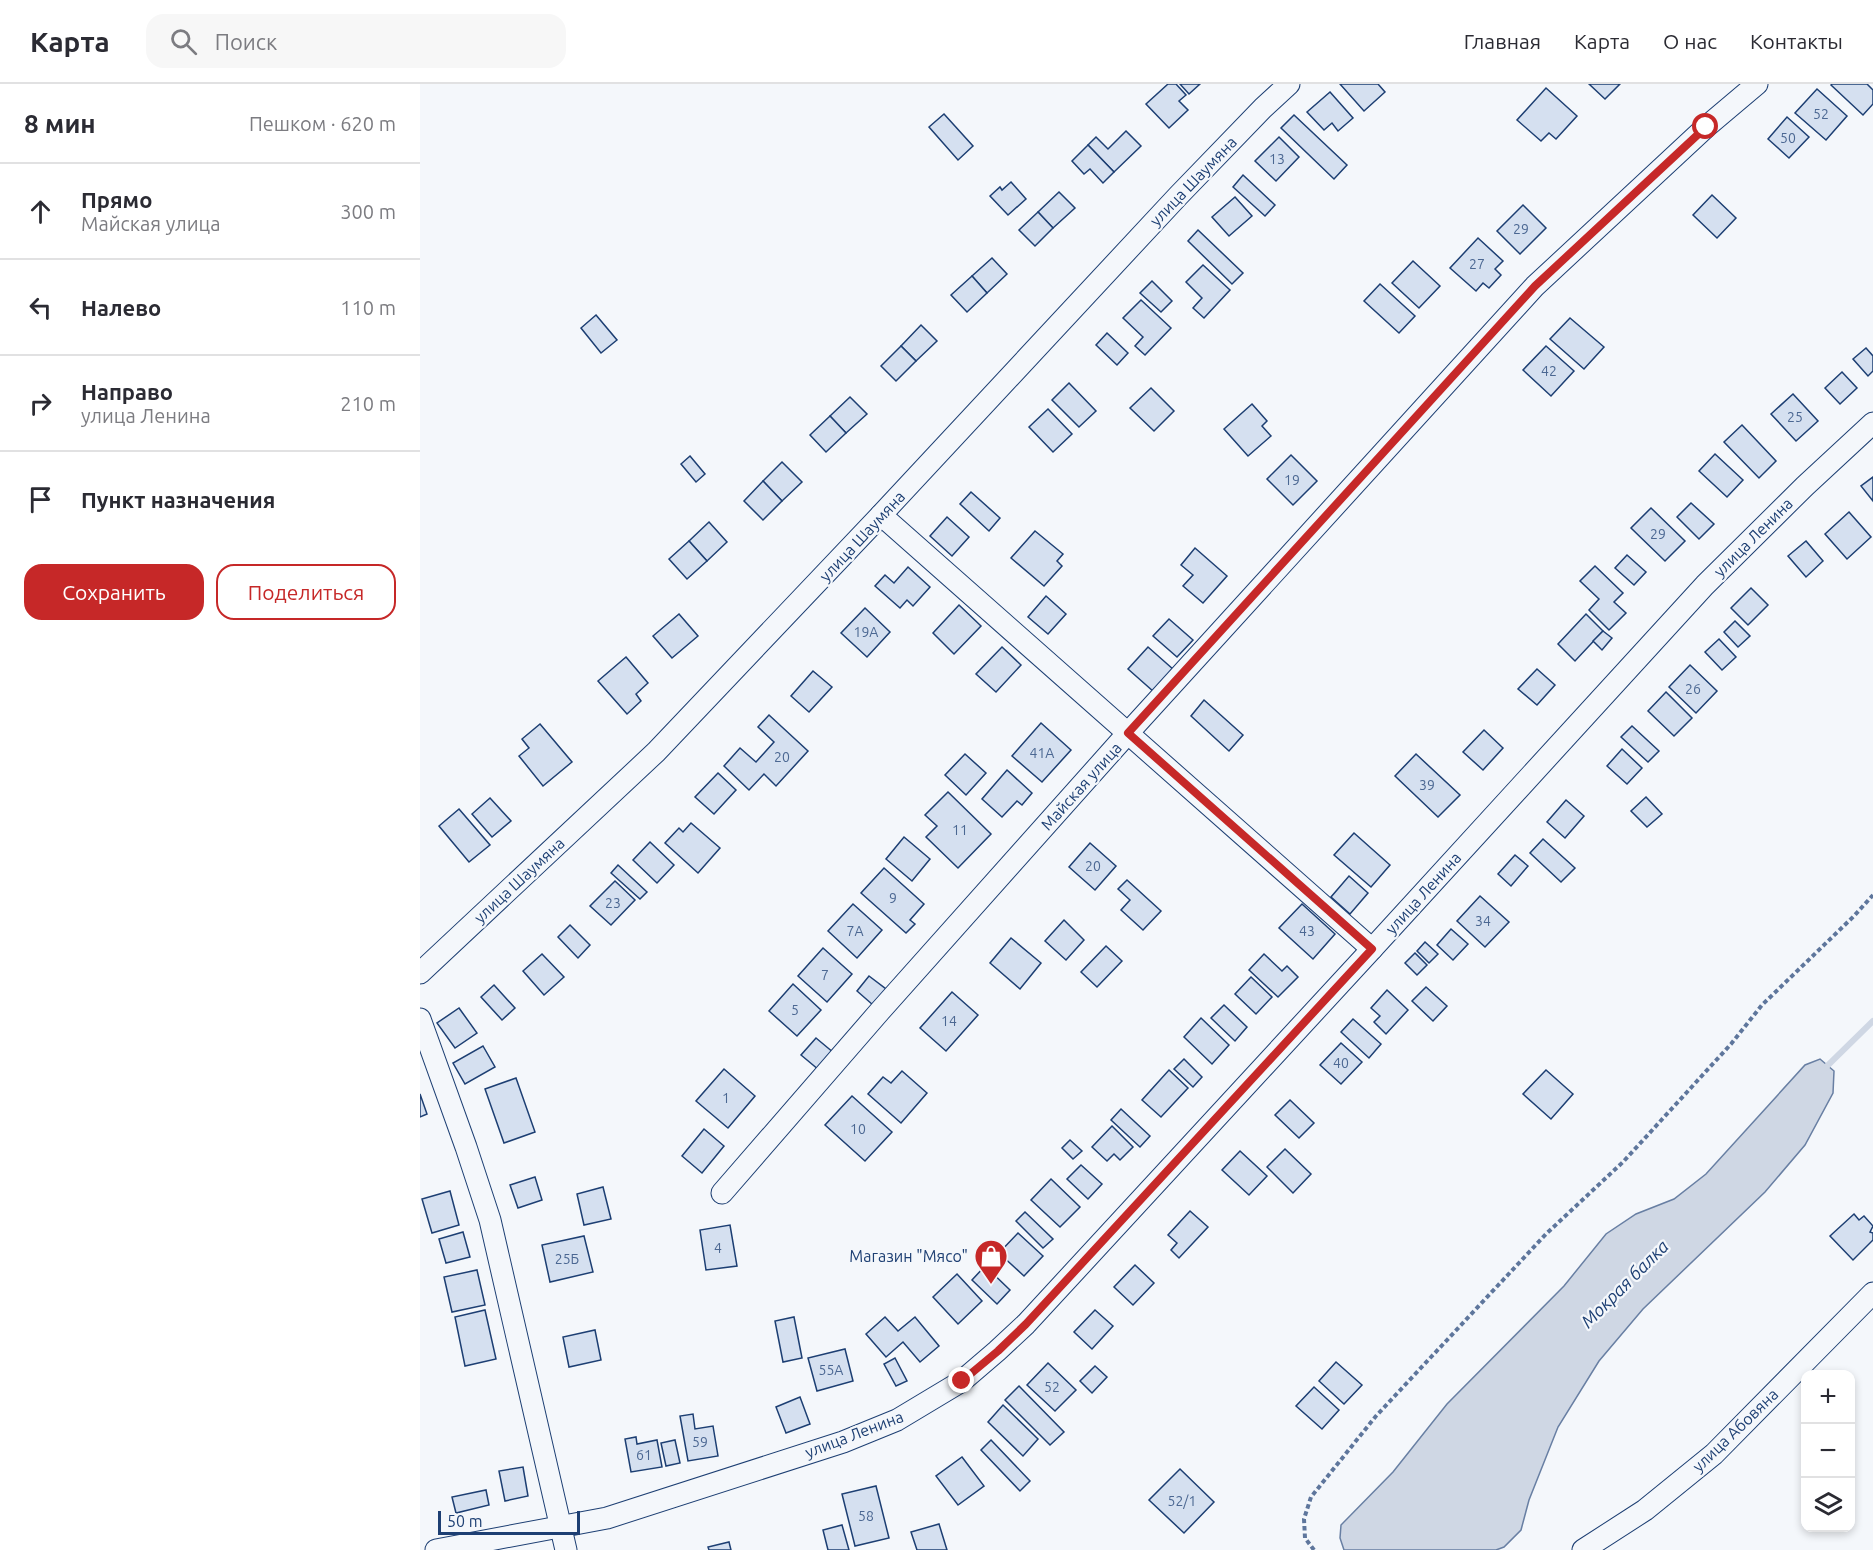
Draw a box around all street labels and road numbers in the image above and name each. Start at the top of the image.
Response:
street label: улица Шаумяна [1146,133,1240,229]
street label: улица Шаумяна [816,487,908,585]
street label: улица Ленина [1710,494,1796,580]
street label: Майская улица [1037,739,1125,833]
street label: улица Шаумяна [470,834,568,926]
street label: улица Ленина [1382,848,1464,938]
street label: улица Абовяна [1689,1385,1781,1475]
street label: улица Ленина [802,1407,906,1461]

